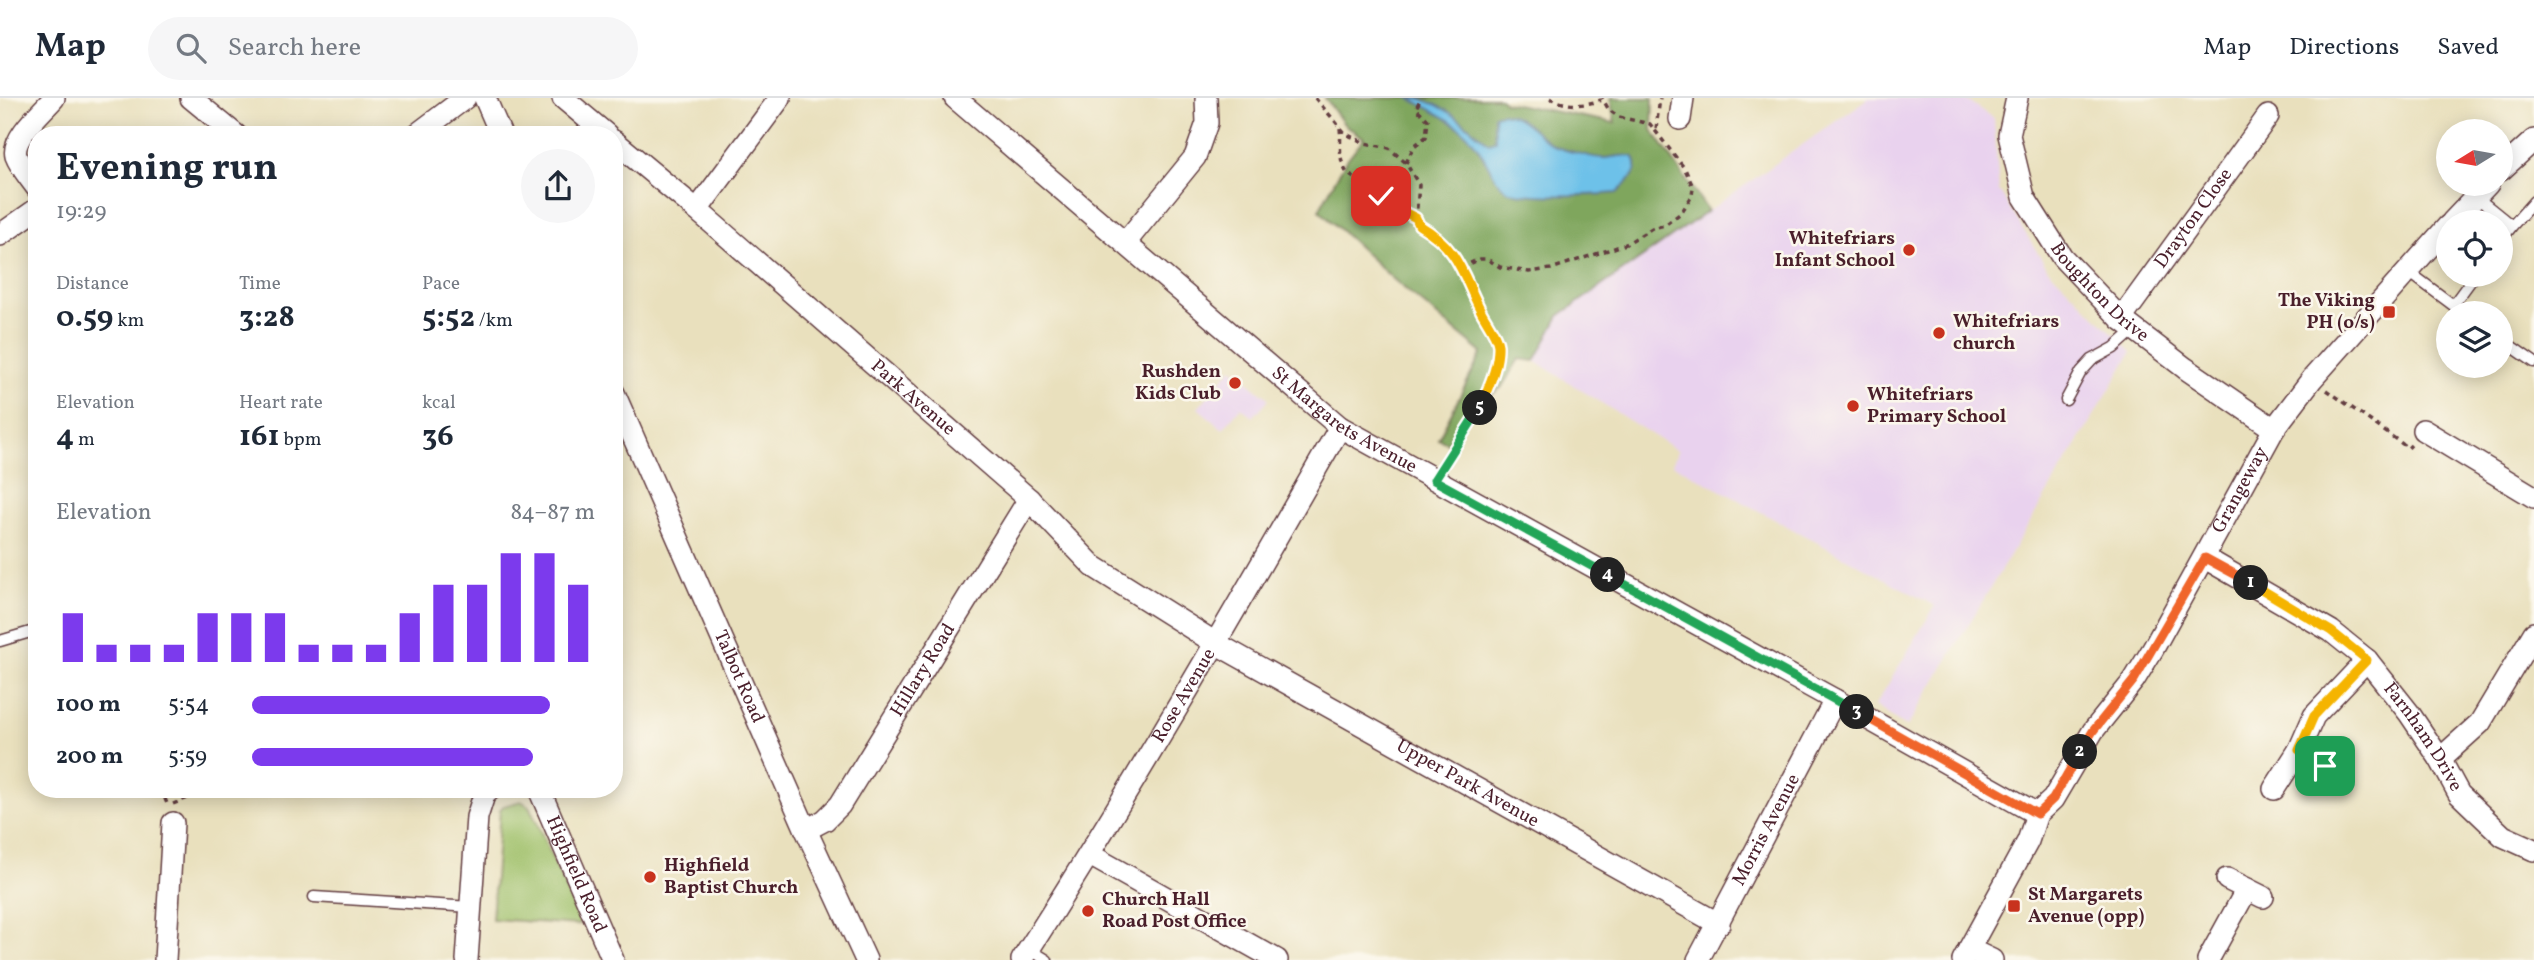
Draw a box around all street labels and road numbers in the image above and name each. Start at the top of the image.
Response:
street label: Drayton Close [2149,163,2239,274]
street label: Boughton Drive [2043,238,2154,349]
street label: Park Avenue [865,354,961,442]
street label: St Margarets Avenue [1265,361,1422,480]
street label: Grangeway [2206,442,2275,538]
street label: Hillary Road [884,619,962,722]
street label: Talbot Road [707,626,771,727]
street label: Rose Avenue [1146,644,1222,748]
street label: Farnham Drive [2377,677,2468,796]
street label: Upper Park Avenue [1391,733,1544,834]
street label: Morris Avenue [1726,769,1807,891]
street label: Highfield Road [539,812,613,937]

